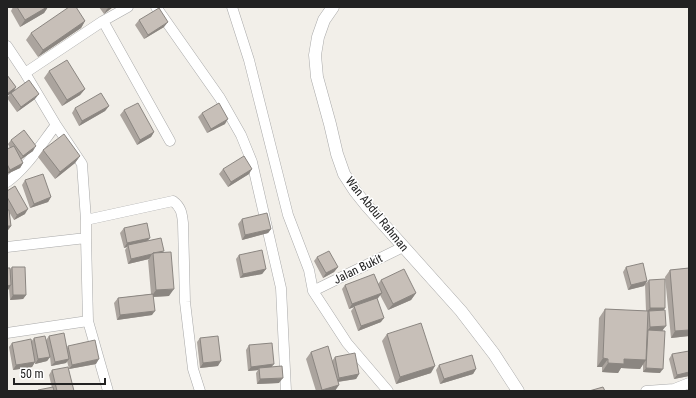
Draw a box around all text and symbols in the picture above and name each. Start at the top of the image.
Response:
street label: Wan Abdul Rahman [343,174,411,254]
street label: Jalan Bukit [331,251,385,287]
scale bar [14,360,105,386]
text: 50 m [20,367,44,381]

